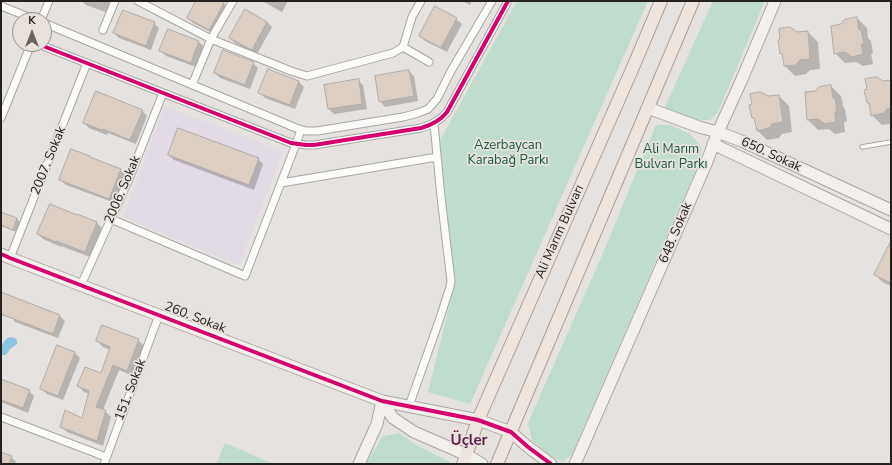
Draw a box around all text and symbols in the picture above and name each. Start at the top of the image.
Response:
north arrow [12,12,52,52]
text: K [28,13,36,28]
street label: 2007. Sokak [28,124,70,198]
street label: 650. Sokak [738,134,804,176]
park label: Azerbaycan Karabağ Parkı [468,138,548,169]
park label: Ali Marım Bulvarı Parkı [634,142,708,173]
street label: 2006. Sokak [102,154,144,226]
street label: Ali Marım Bulvarı [532,183,588,281]
street label: 648. Sokak [656,200,696,266]
street label: 260. Sokak [162,299,228,337]
street label: 151. Sokak [112,357,150,423]
district label: Üçler [451,432,487,450]

